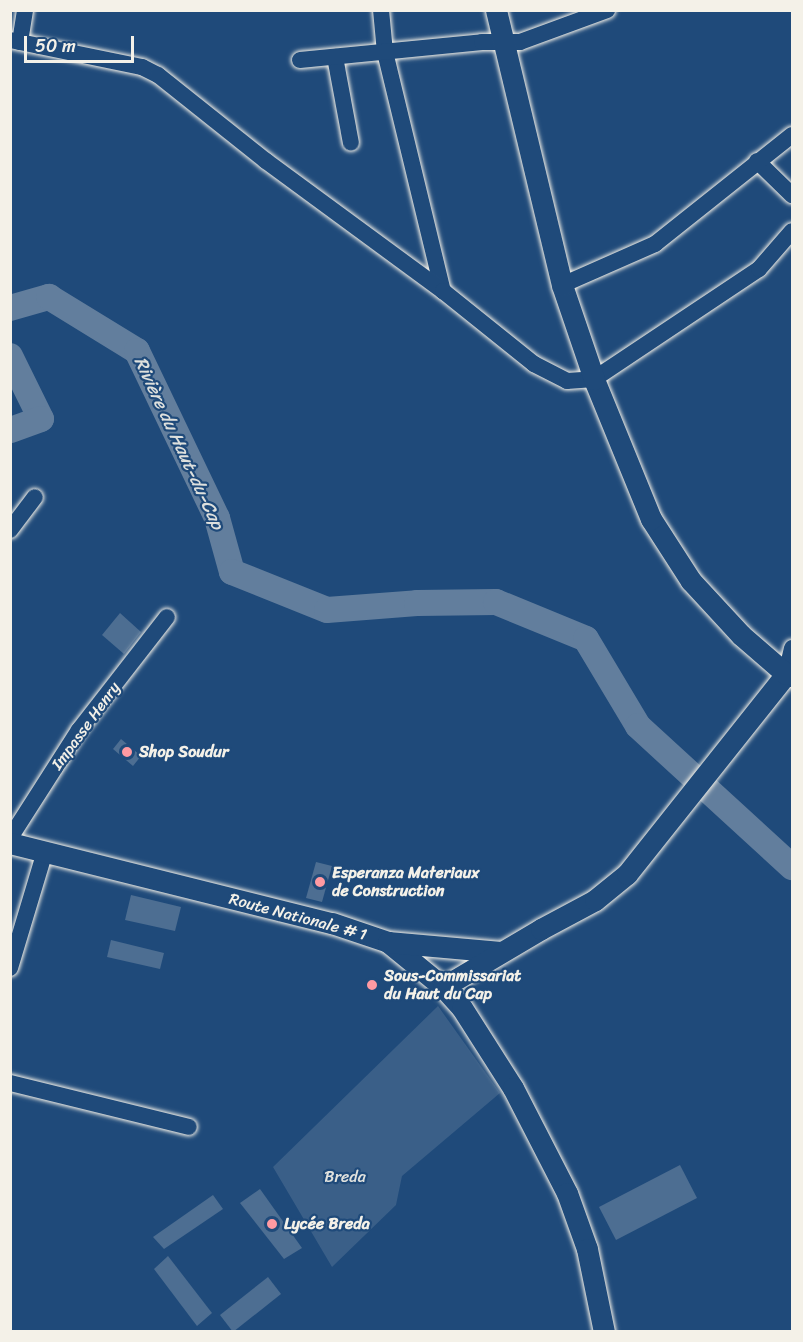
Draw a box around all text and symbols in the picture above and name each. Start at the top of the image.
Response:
scale bar [27,24,136,62]
text: 50 m [35,30,76,62]
water label: Rivière du Haut-du-Cap [129,353,229,533]
street label: Impasse Henry [48,678,124,774]
place label: Shop Soudur [139,742,228,762]
marker: Shop Soudur [120,745,134,759]
place label: Esperanza Materiaux de Construction [332,863,480,901]
marker: Esperanza Materiaux de Construction [313,875,327,889]
street label: Route Nationale # 1 [227,889,369,945]
place label: Sous-Commissariat du Haut du Cap [384,966,521,1004]
marker: Sous-Commissariat du Haut du Cap [365,978,379,992]
park label: Breda [324,1167,366,1187]
place label: Lycée Breda [284,1214,370,1234]
marker: Lycée Breda [265,1217,279,1231]

